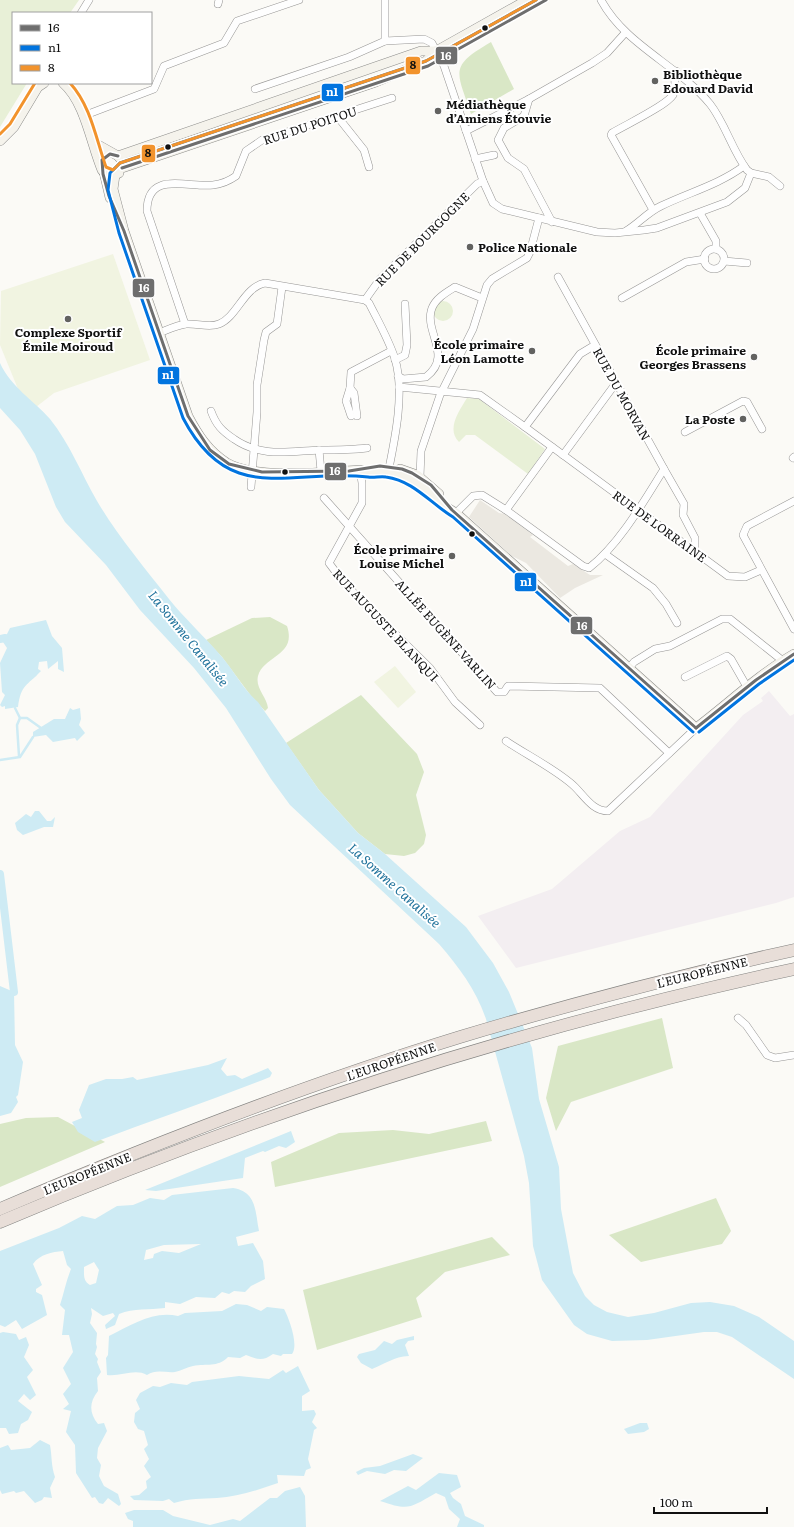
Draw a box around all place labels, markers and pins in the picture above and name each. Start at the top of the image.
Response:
unlabelled marker [480,23,490,33]
place label: Bibliothèque Edouard David [663,65,753,97]
marker: Bibliothèque Edouard David [650,76,660,86]
place label: Médiathèque d’Amiens Étouvie [446,95,552,127]
marker: Médiathèque d’Amiens Étouvie [433,106,443,116]
unlabelled marker [163,142,173,152]
place label: Police Nationale [478,238,577,256]
marker: Police Nationale [465,242,475,252]
marker: Complexe Sportif Émile Moiroud [63,314,73,324]
place label: Complexe Sportif Émile Moiroud [15,323,123,355]
place label: École primaire Léon Lamotte [434,335,524,367]
place label: École primaire Georges Brassens [640,341,746,373]
marker: École primaire Léon Lamotte [527,346,537,356]
marker: École primaire Georges Brassens [749,352,759,362]
place label: La Poste [685,410,735,428]
marker: La Poste [738,414,748,424]
unlabelled marker [280,467,290,477]
unlabelled marker [467,529,477,539]
place label: École primaire Louise Michel [354,540,445,572]
marker: École primaire Louise Michel [447,551,457,561]

